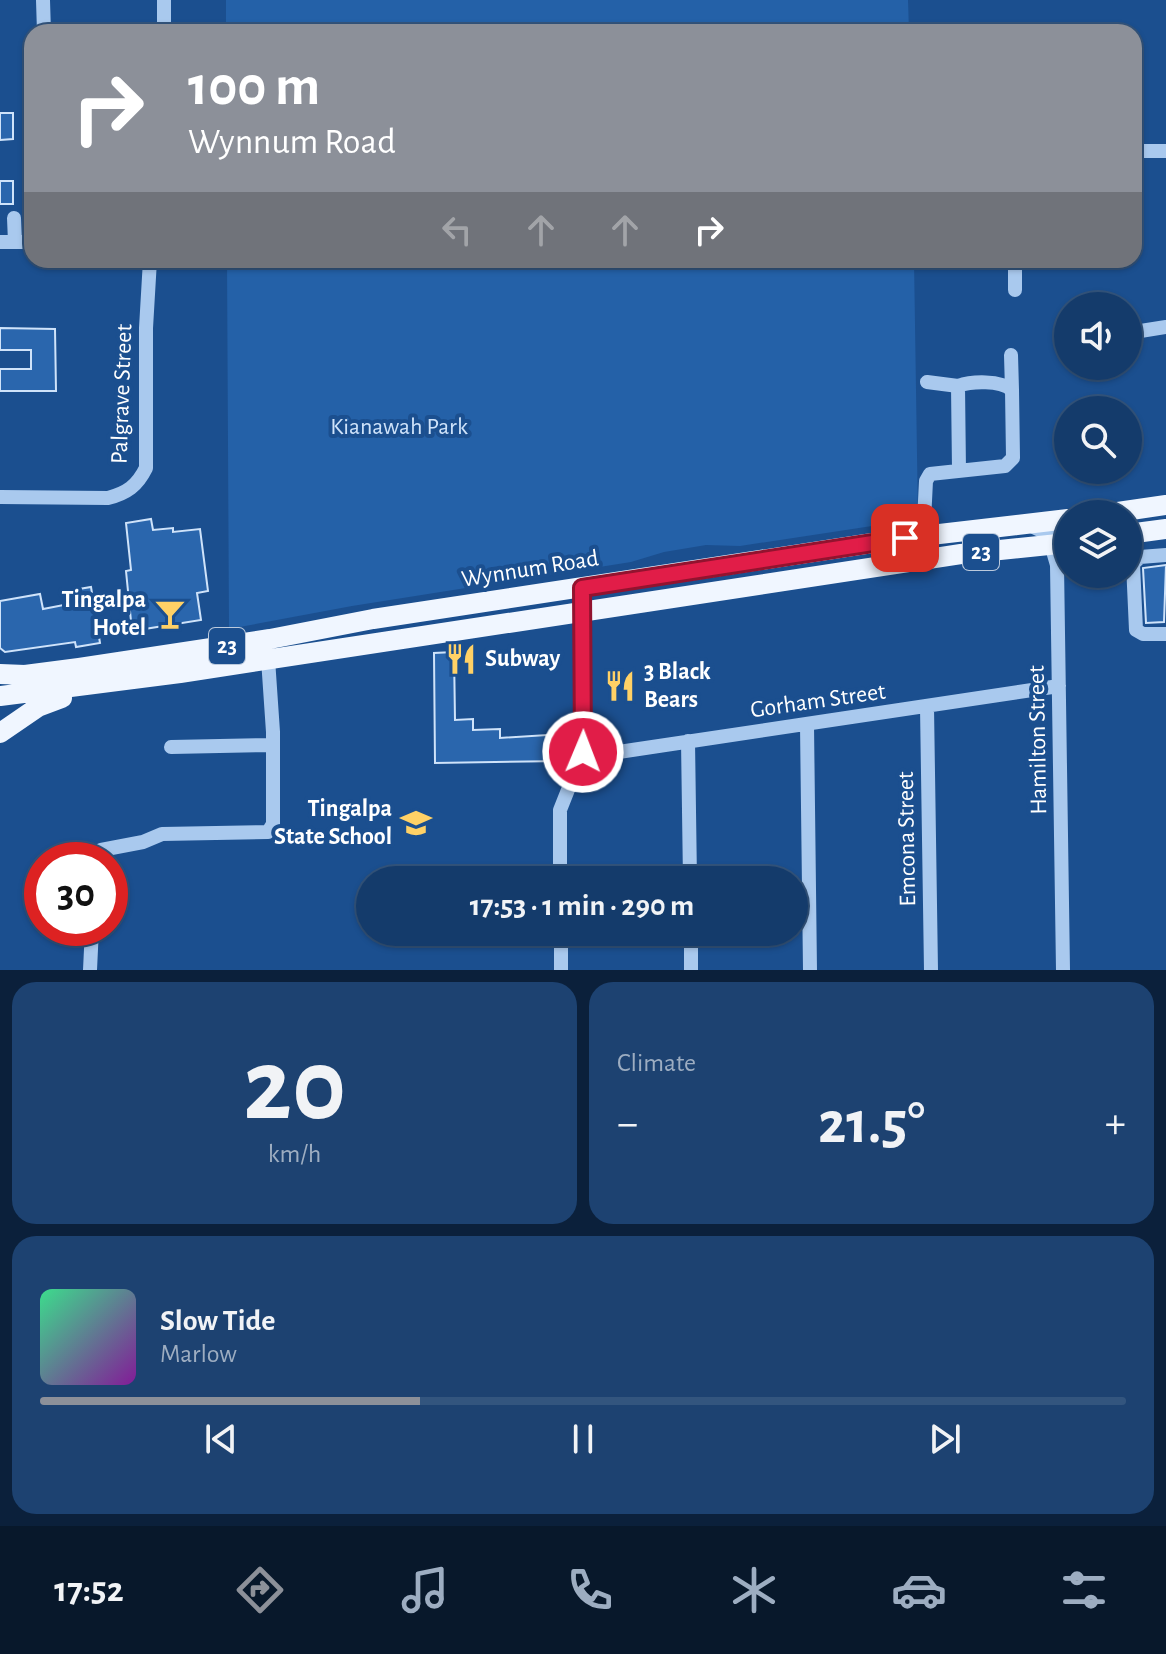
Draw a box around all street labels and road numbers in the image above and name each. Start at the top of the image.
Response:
street label: Palgrave Street [108,323,136,464]
road number: 23 [963,534,999,570]
street label: Wynnum Road [460,546,600,592]
road number: 23 [209,628,245,664]
street label: Hamilton Street [1025,665,1051,815]
street label: Gorham Street [749,680,887,722]
street label: Emcona Street [894,771,920,907]

